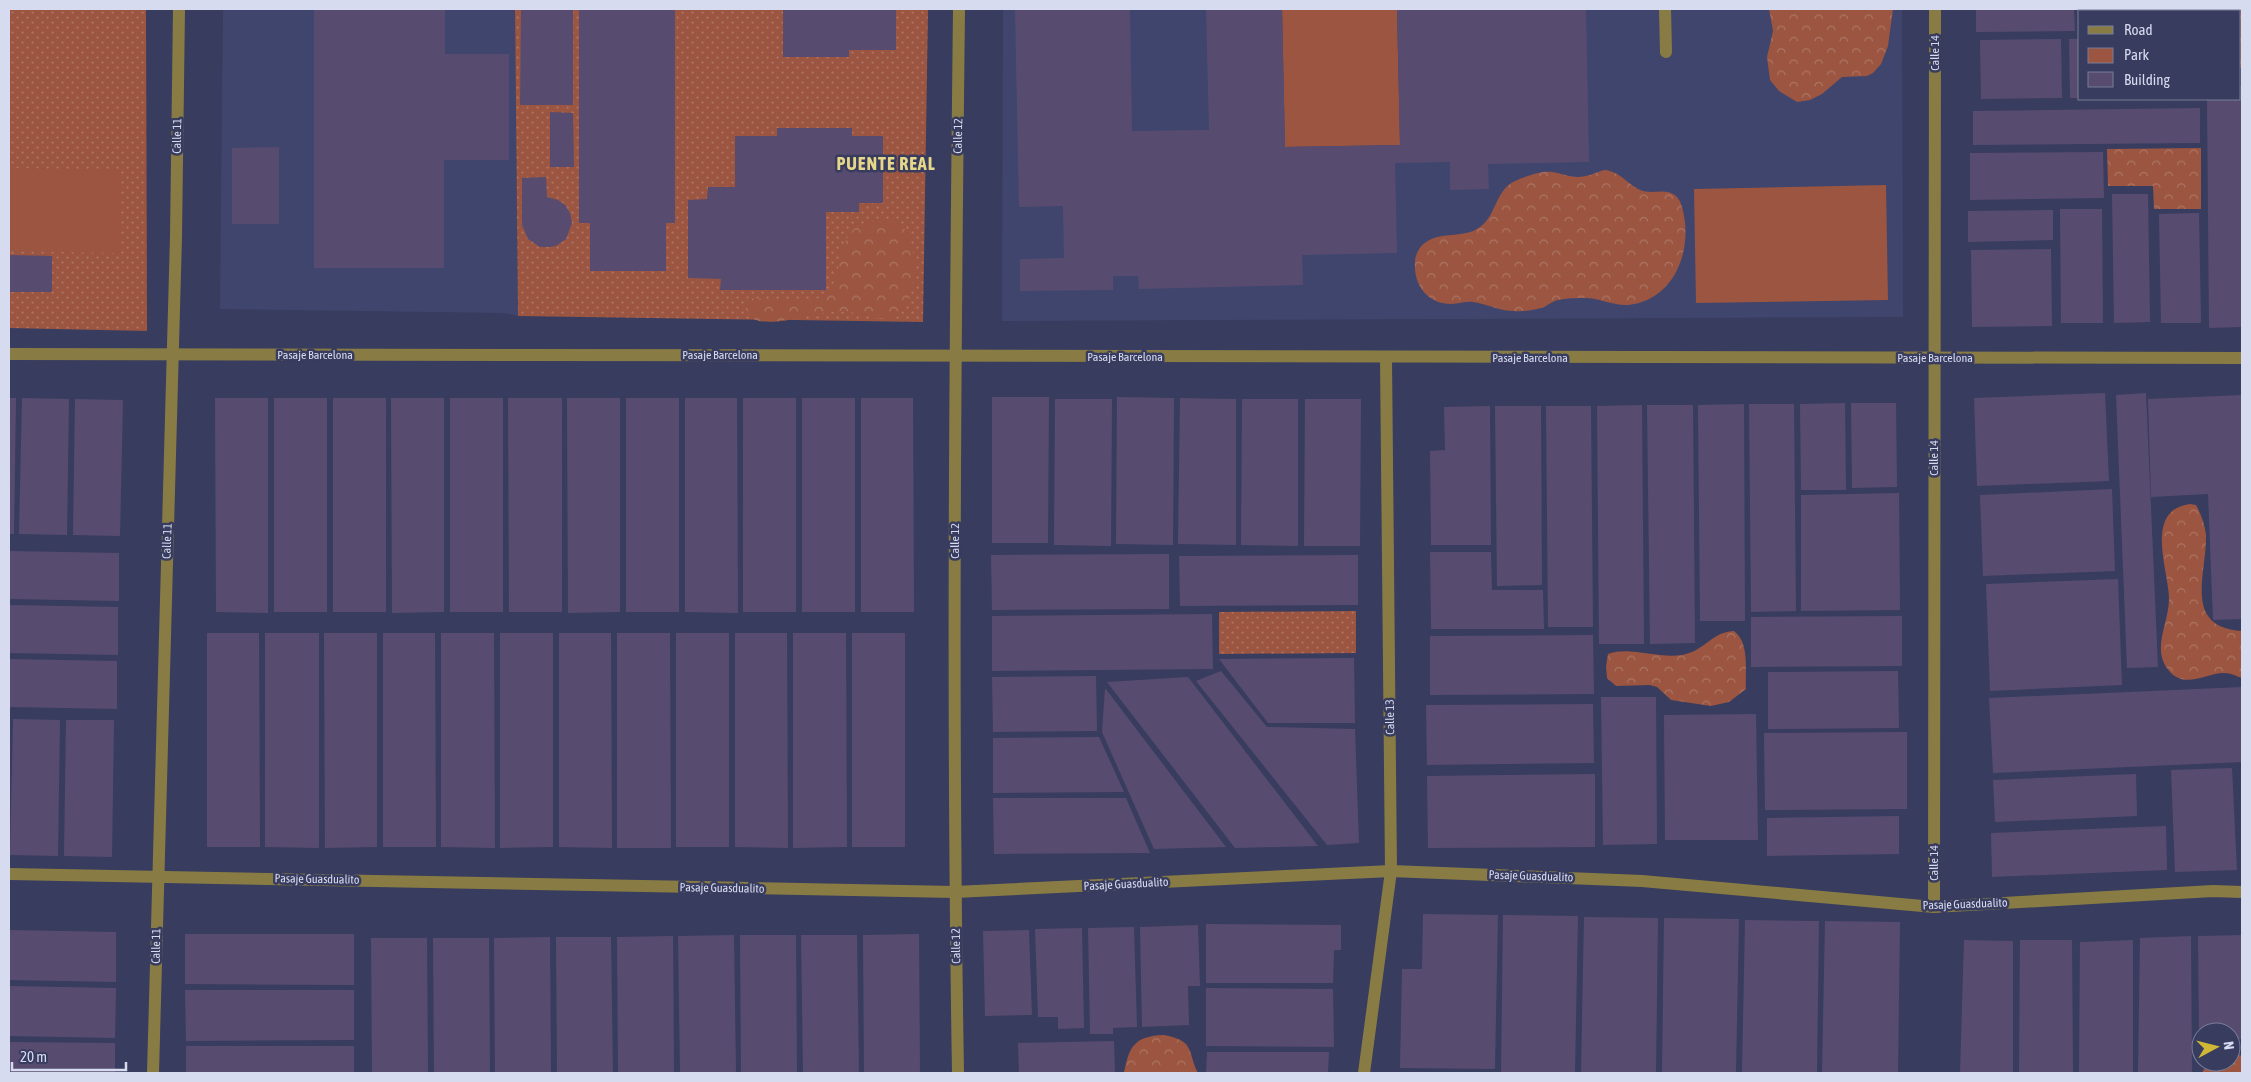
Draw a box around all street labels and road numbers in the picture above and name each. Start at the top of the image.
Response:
street label: Calle 14 [1928,35,1942,71]
street label: Calle 11 [170,118,184,154]
street label: Calle 12 [951,118,965,154]
street label: Pasaje Barcelona [277,348,353,362]
street label: Pasaje Barcelona [682,348,758,362]
street label: Pasaje Barcelona [1087,350,1163,364]
street label: Pasaje Barcelona [1492,351,1568,365]
street label: Pasaje Barcelona [1897,351,1973,365]
street label: Calle 14 [1927,440,1941,476]
street label: Calle 11 [159,523,175,559]
street label: Calle 12 [948,523,962,559]
street label: Calle 13 [1383,699,1397,735]
street label: Calle 14 [1927,845,1941,881]
street label: Pasaje Guasdualito [1488,868,1574,884]
street label: Pasaje Guasdualito [274,871,360,887]
street label: Pasaje Guasdualito [1083,875,1169,893]
street label: Pasaje Guasdualito [679,880,765,896]
street label: Pasaje Guasdualito [1922,896,2008,912]
street label: Calle 11 [149,928,163,964]
street label: Calle 12 [949,928,963,964]

